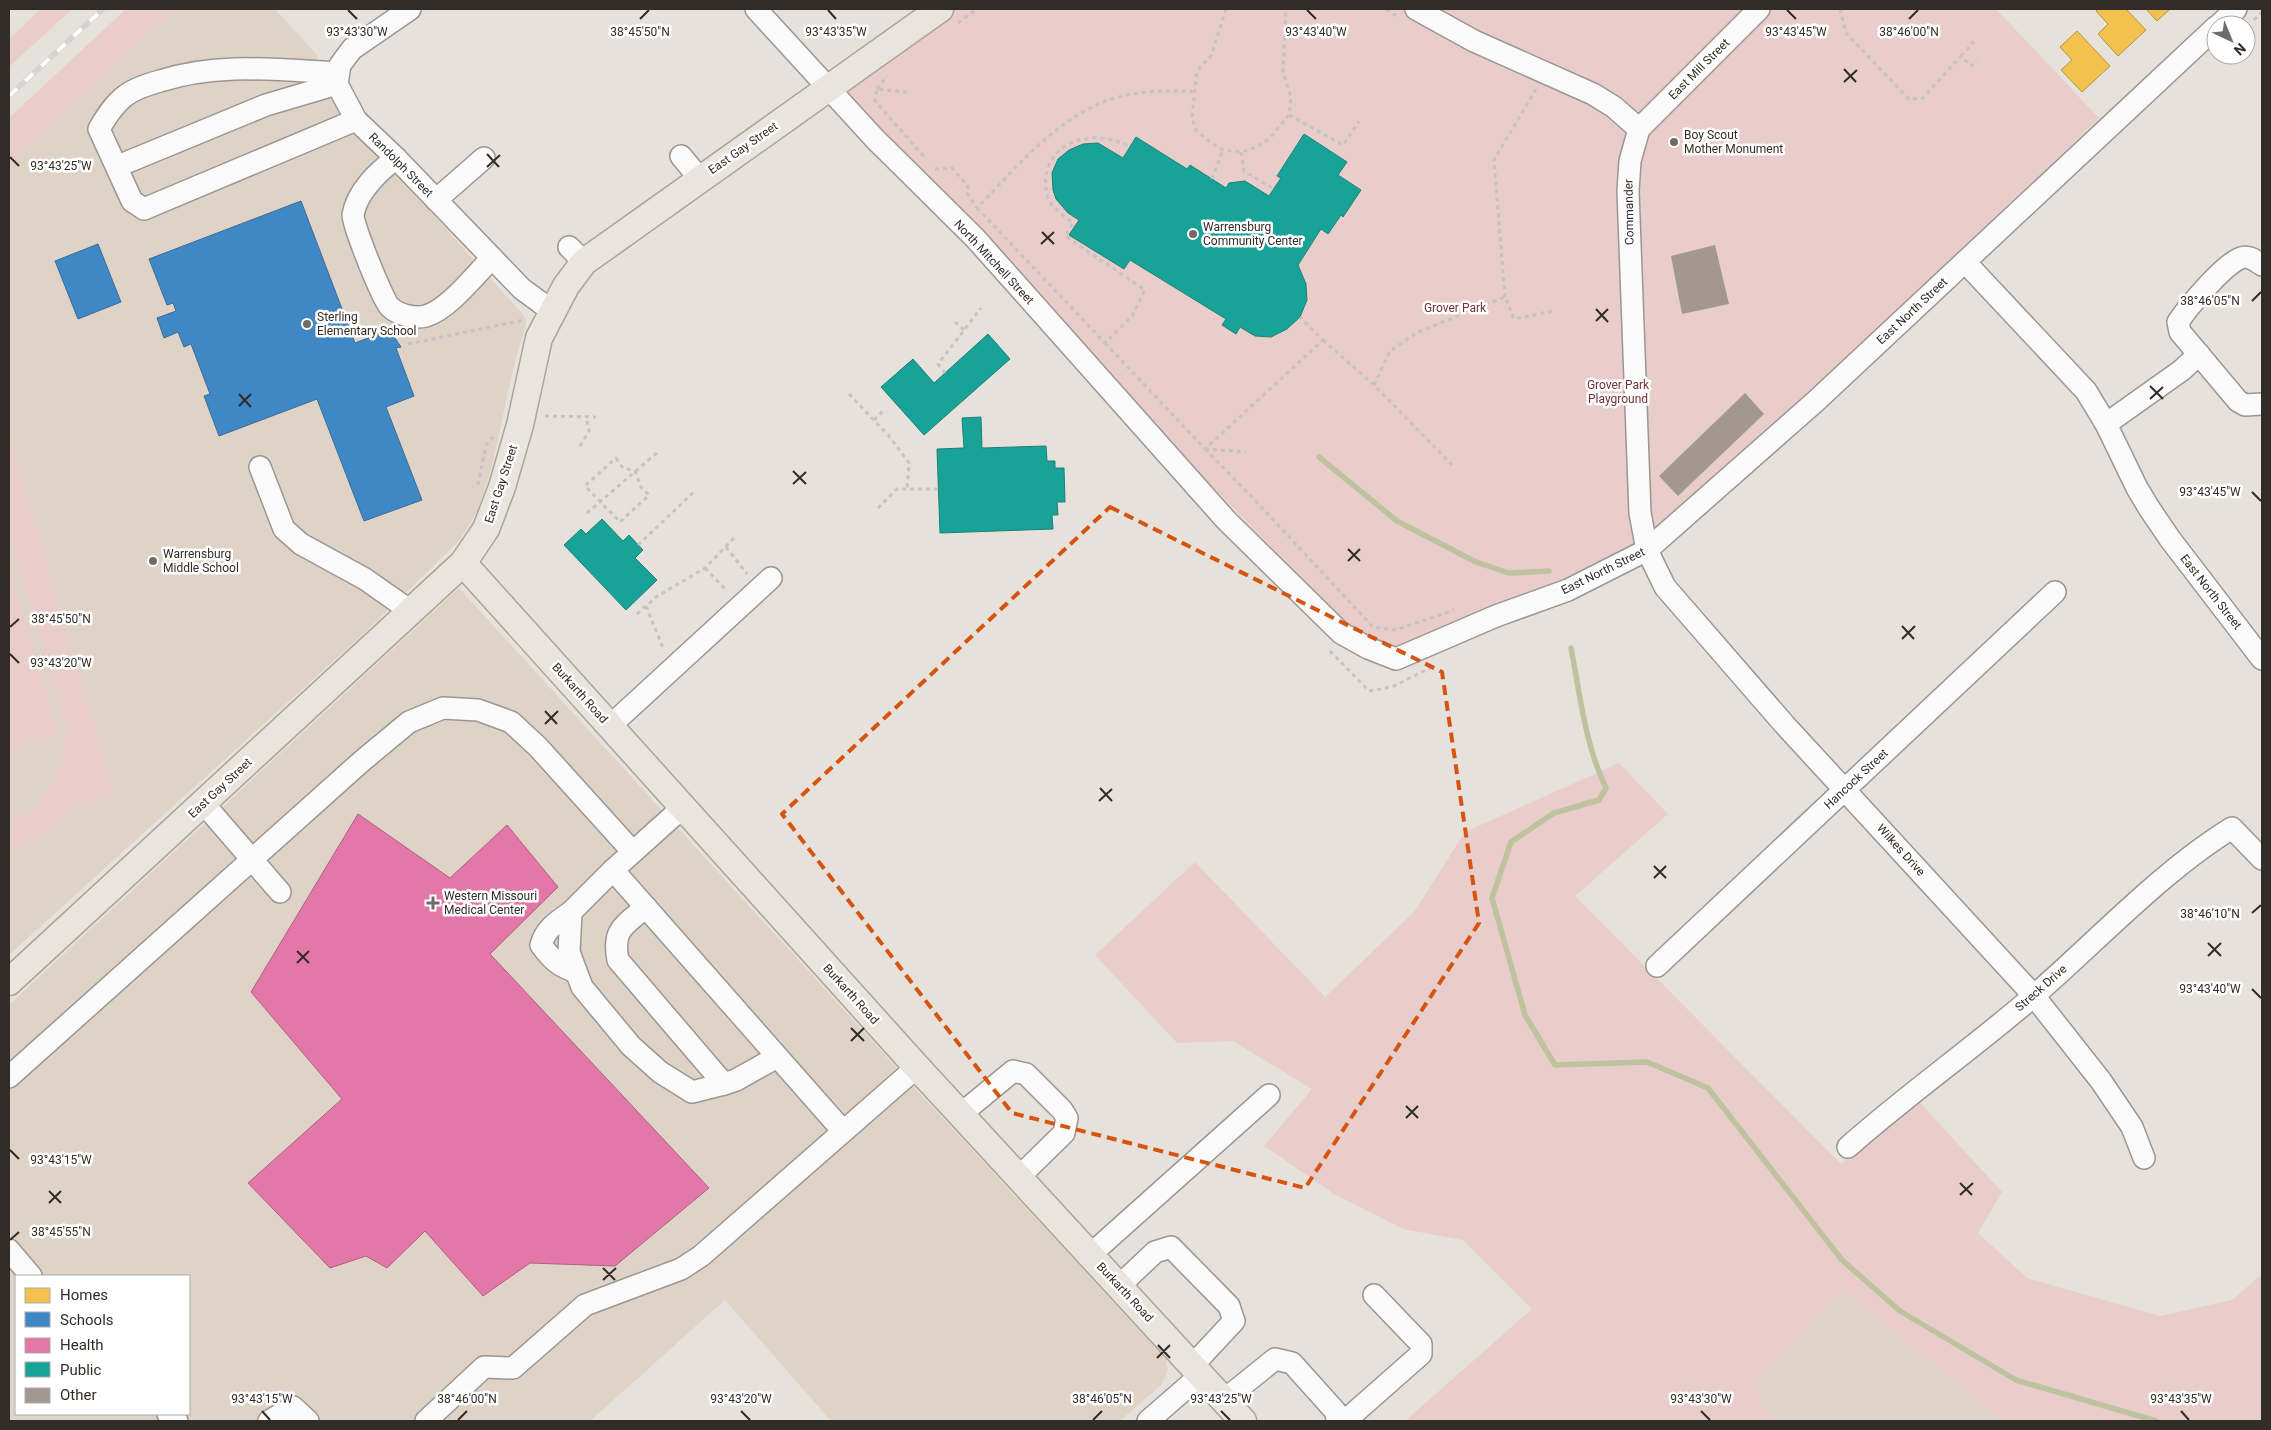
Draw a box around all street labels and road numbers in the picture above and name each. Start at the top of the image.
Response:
street label: East Mill Street [1666,36,1732,102]
street label: East Gay Street [706,119,780,177]
street label: Randolph Street [366,130,436,200]
street label: Commander [1621,179,1637,245]
street label: North Mitchell Street [951,217,1037,307]
street label: East North Street [1874,275,1950,347]
street label: East Gay Street [482,443,520,525]
street label: East North Street [1559,545,1647,597]
street label: East North Street [2177,552,2245,632]
street label: Burkarth Road [549,660,611,726]
street label: Hancock Street [1821,746,1891,812]
street label: East Gay Street [185,755,255,821]
street label: Wilkes Drive [1874,821,1928,879]
street label: Burkarth Road [820,961,882,1027]
street label: Streck Drive [2012,962,2070,1014]
street label: Burkarth Road [1094,1259,1156,1325]

